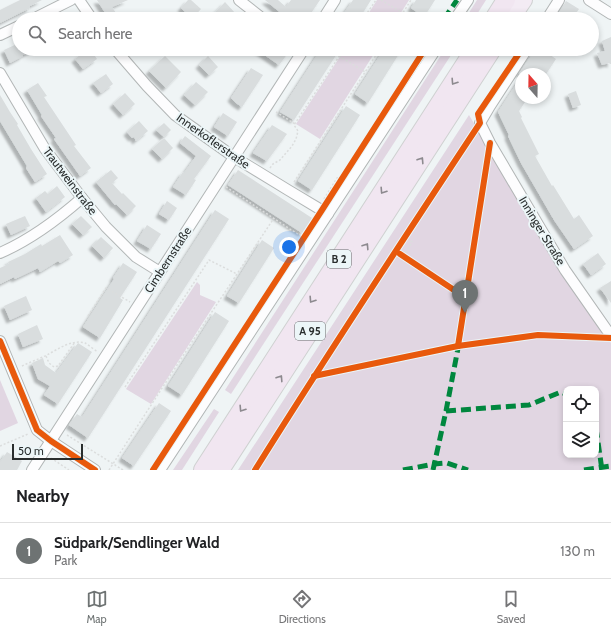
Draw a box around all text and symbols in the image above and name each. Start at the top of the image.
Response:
search box [12,12,599,56]
icon: search [26,23,48,45]
text: Search here [58,25,133,43]
north arrow [515,68,551,104]
one-way arrow [451,78,458,85]
street label: Innerkoflerstraße [174,110,253,171]
street label: Trautweinstraße [40,144,101,217]
one-way arrow [416,157,424,164]
one-way arrow [380,187,388,194]
street label: Inninger Straße [516,194,569,268]
street label: Cimbernstraße [141,224,194,296]
your location [279,237,299,257]
one-way arrow [361,243,368,250]
road number: B 2 [327,250,351,268]
pin: 1 [452,280,478,313]
one-way arrow [310,296,317,303]
road number: A 95 [295,322,325,340]
one-way arrow [275,376,282,383]
map controls [563,386,599,458]
button: locate [563,386,599,422]
one-way arrow [239,405,247,412]
button: layers [563,422,599,458]
scale bar [12,442,83,461]
text: 50 m [18,444,44,458]
text: Nearby [16,486,69,506]
text: Südpark/Sendlinger Wald [54,534,220,552]
text: 1 [27,543,31,559]
text: 130 m [560,543,595,559]
text: Park [54,552,77,568]
tab: Map [86,588,108,626]
tab: Directions [279,588,326,626]
tab: Saved [497,588,525,626]

